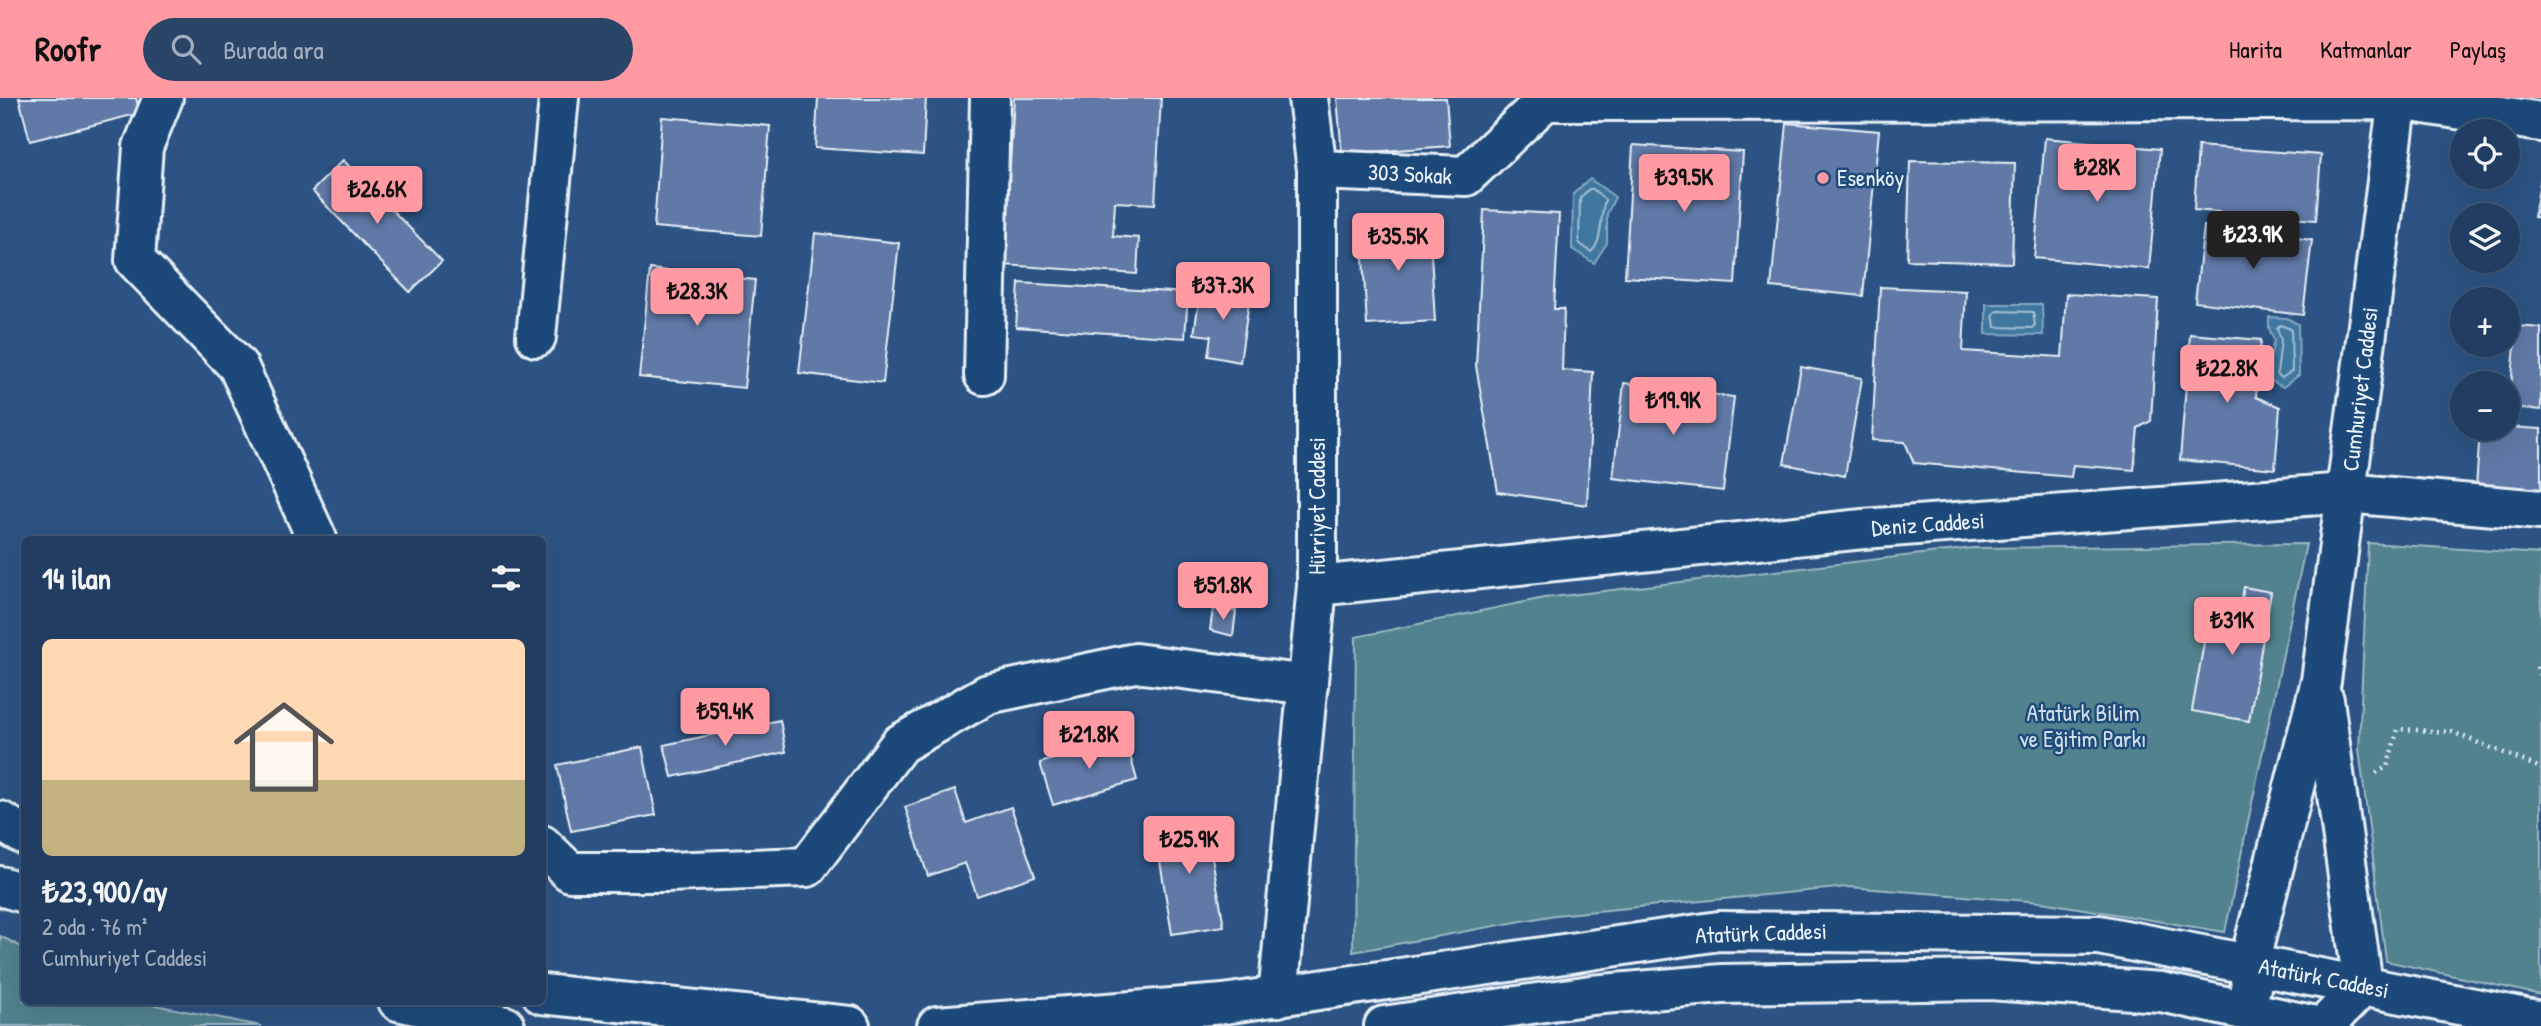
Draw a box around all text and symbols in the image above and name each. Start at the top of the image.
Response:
search box [143,18,633,81]
text: Roofr [35,27,101,71]
icon: search [167,30,205,68]
text: Burada ara [223,32,324,67]
text: Harita [2229,33,2282,65]
text: Katmanlar [2320,33,2412,65]
text: Paylaş [2450,33,2506,65]
map controls [2450,119,2520,441]
button: locate [2450,119,2520,189]
pin: ₺28K [2056,144,2138,204]
text: ₺28K [2074,151,2120,182]
pin: ₺39.5K [1627,155,1741,214]
street label: 303 Sokak [1367,156,1453,191]
text: ₺39.5K [1655,161,1713,192]
place label: Esenköy [1837,162,1904,193]
pin: ₺26.6K [320,166,434,226]
marker: Esenköy [1815,170,1831,186]
text: ₺26.6K [347,173,407,204]
button: layers [2450,203,2520,273]
pin: ₺23.9K [2196,212,2310,271]
pin: ₺35.5K [1341,214,1455,273]
text: ₺23.9K [2223,218,2283,249]
text: ₺35.5K [1368,220,1428,251]
pin: ₺37.3K [1166,262,1280,322]
pin: ₺28.3K [640,268,754,328]
text: ₺37.3K [1192,269,1254,300]
text: ₺28.3K [666,275,728,306]
button: + [2450,287,2520,357]
street label: Cumhuriyet Caddesi [2334,305,2385,473]
pin: ₺22.8K [2170,345,2284,405]
text: ₺22.8K [2196,352,2258,383]
button: − [2450,371,2520,441]
pin: ₺19.9K [1616,378,1730,437]
text: ₺19.9K [1645,384,1701,415]
street label: Hürriyet Caddesi [1301,437,1332,575]
street label: Deniz Caddesi [1870,504,1986,543]
text: 14 ilan [42,558,111,598]
icon: filters [487,559,525,597]
pin: ₺51.8K [1166,562,1280,622]
text: ₺51.8K [1194,569,1252,600]
pin: ₺31K [2191,598,2273,657]
text: ₺31K [2210,604,2254,635]
icon: home [221,684,347,810]
pin: ₺59.4K [668,688,782,748]
text: ₺59.4K [697,695,753,726]
park label: Atatürk Bilim ve Eğitim Parkı [2020,697,2146,754]
pin: ₺21.8K [1032,712,1146,771]
text: ₺21.8K [1059,718,1119,749]
pin: ₺25.9K [1132,816,1246,876]
text: ₺25.9K [1159,823,1219,854]
text: ₺23,900/ay [42,871,168,911]
text: 2 oda · 76 m² [42,911,147,942]
street label: Atatürk Caddesi [1695,915,1827,950]
text: Cumhuriyet Caddesi [42,942,207,973]
street label: Atatürk Caddesi [2257,950,2392,1005]

